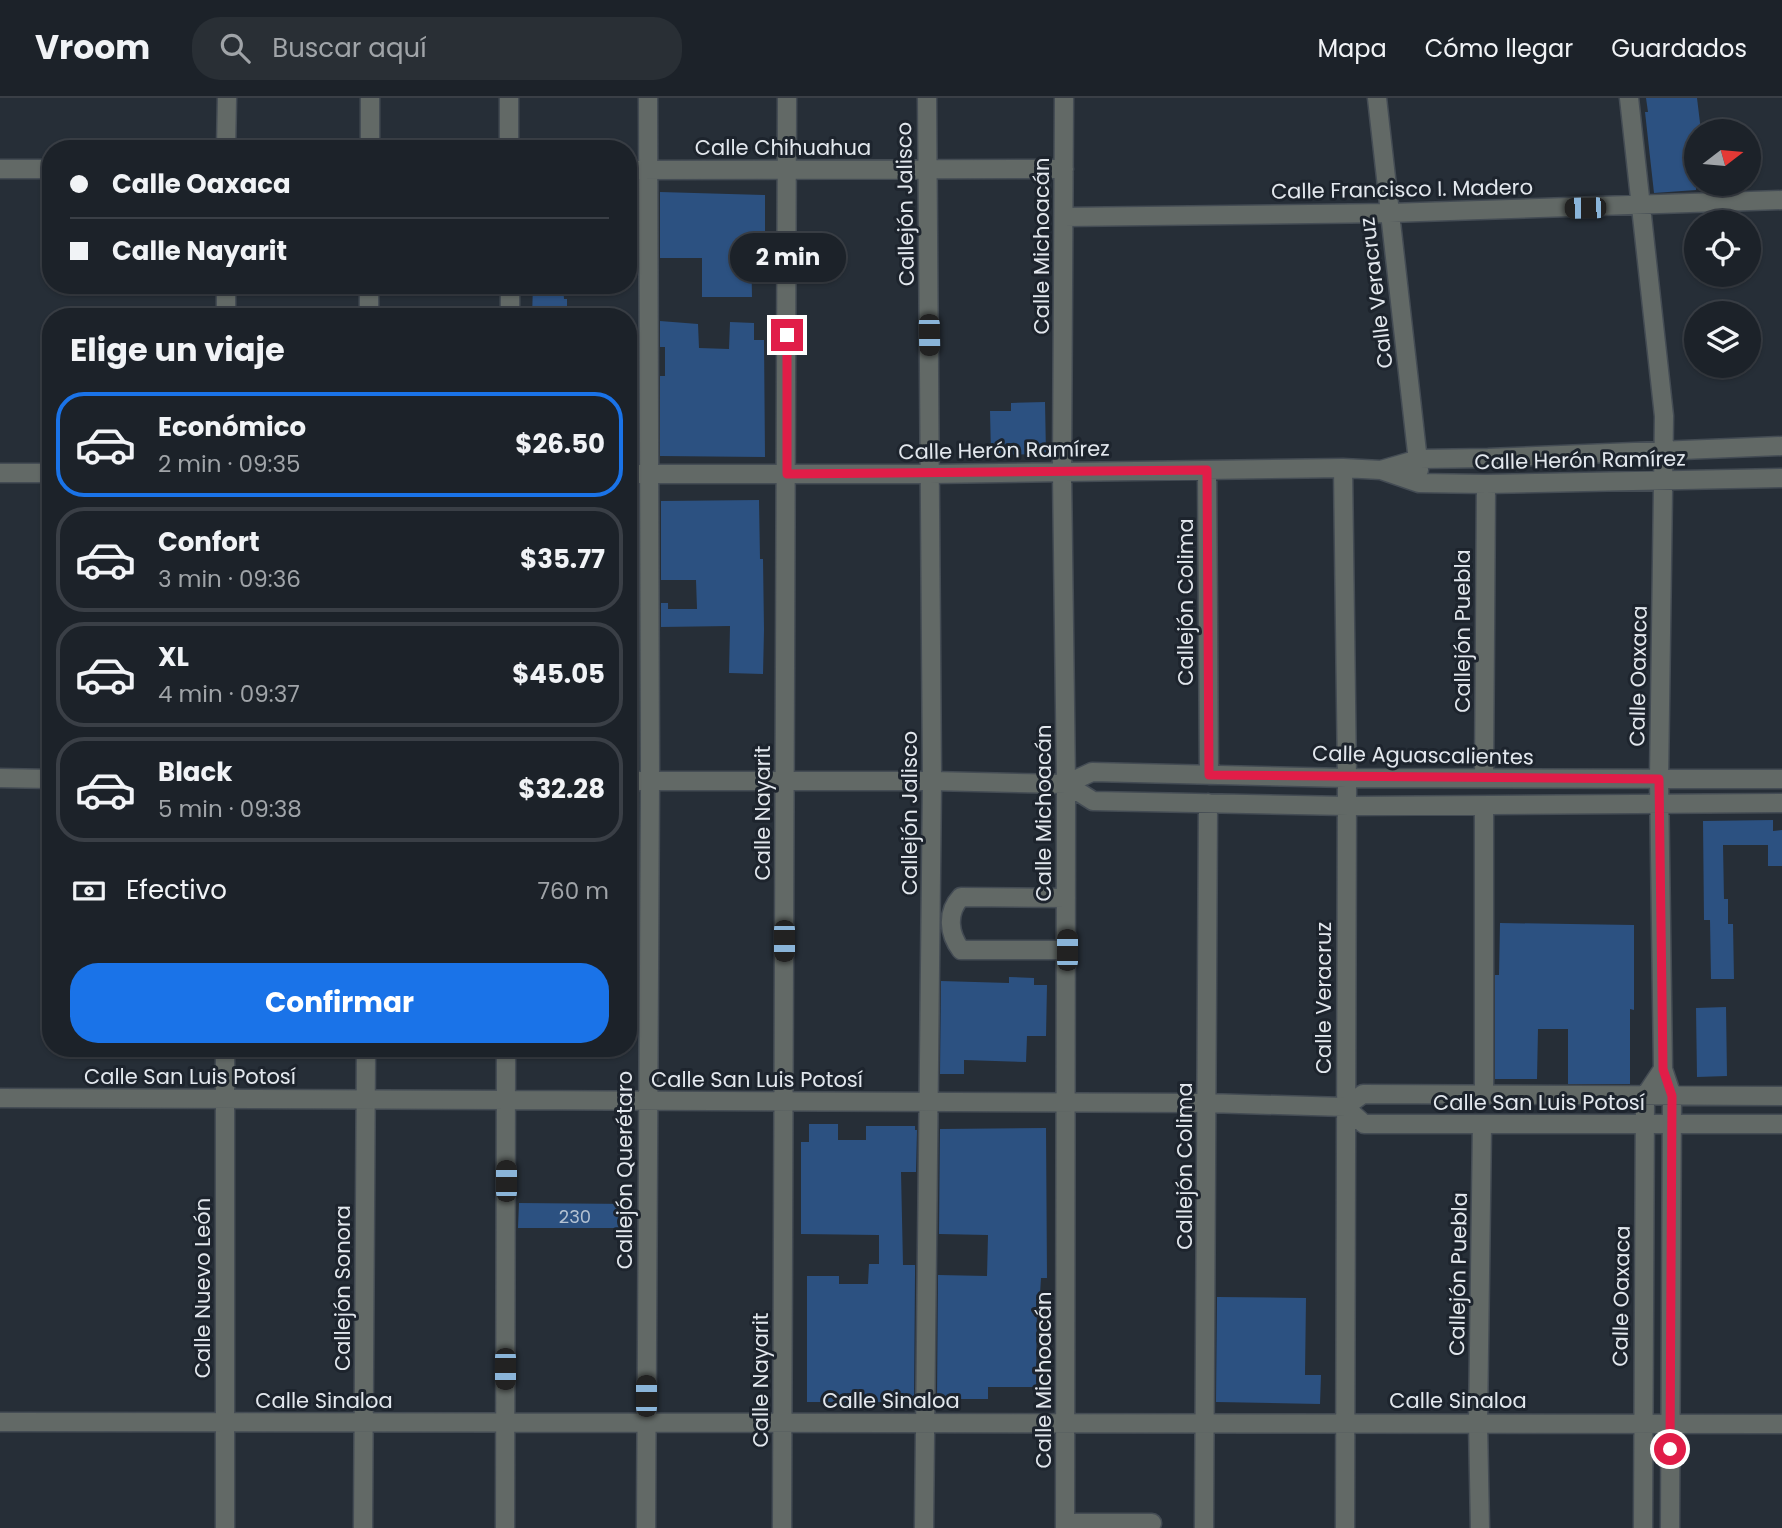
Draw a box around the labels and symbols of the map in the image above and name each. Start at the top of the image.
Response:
north arrow [1684,119,1760,196]
street label: Callejón Jalisco [889,122,921,286]
street label: Calle Chihuahua [695,133,871,162]
street label: Calle Michoacán [1027,158,1056,334]
street label: Calle Francisco I. Madero [1271,172,1533,206]
car [1564,197,1607,219]
street label: Calle Veracruz [1352,216,1400,370]
callout: 2 min [729,233,845,282]
car [919,314,940,356]
route end [771,319,803,351]
street label: Calle Herón Ramírez [898,434,1110,466]
street label: Calle Herón Ramírez [1474,444,1686,476]
street label: Callejón Colima [1171,518,1200,686]
street label: Callejón Puebla [1448,549,1477,713]
street label: Calle Oaxaca [1622,605,1654,747]
street label: Calle Michoacán [1029,725,1058,901]
street label: Callejón Jalisco [895,731,924,895]
street label: Calle Aguascalientes [1312,739,1534,771]
street label: Calle Nayarit [748,746,777,881]
car [774,920,795,962]
street label: Calle Veracruz [1309,922,1338,1074]
car [1057,929,1078,971]
street label: Calle San Luis Potosí [84,1062,296,1091]
street label: Calle San Luis Potosí [651,1065,863,1094]
street label: Callejón Querétaro [610,1071,639,1269]
street label: Callejón Colima [1170,1082,1199,1250]
street label: Calle San Luis Potosí [1433,1088,1645,1117]
car [496,1160,517,1202]
street label: Callejón Puebla [1442,1192,1474,1356]
street label: Calle Nuevo León [188,1198,217,1378]
house number: 230 [559,1204,591,1229]
street label: Callejón Sonora [328,1205,357,1371]
street label: Calle Oaxaca [1605,1225,1637,1367]
street label: Calle Michoacán [1029,1292,1058,1468]
street label: Calle Nayarit [746,1313,775,1448]
car [495,1348,516,1390]
car [636,1375,657,1417]
street label: Calle Sinaloa [255,1386,393,1415]
street label: Calle Sinaloa [822,1386,960,1415]
street label: Calle Sinaloa [1389,1386,1527,1415]
route start [1654,1433,1686,1465]

